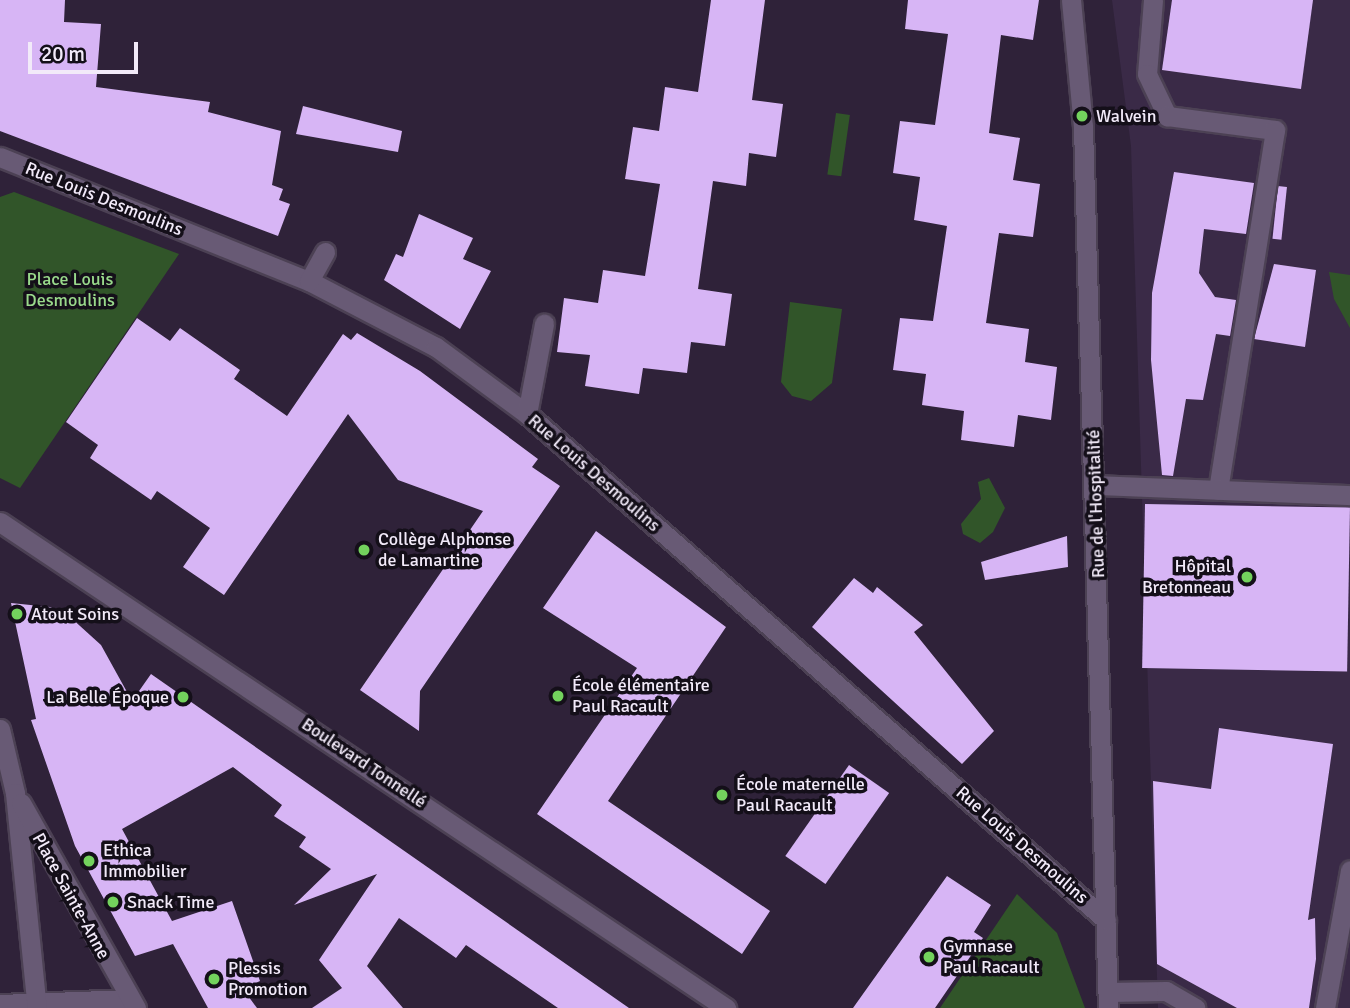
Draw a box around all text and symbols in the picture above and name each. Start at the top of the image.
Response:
scale bar [32,28,142,72]
text: 20 m [41,41,85,67]
place label: Walvein [1096,105,1157,127]
marker: Walvein [1074,108,1090,124]
street label: Rue Louis Desmoulins [22,158,186,240]
park label: Place Louis Desmoulins [25,269,115,312]
street label: Rue Louis Desmoulins [524,410,664,536]
street label: Rue de l'Hospitalité [1083,429,1109,579]
place label: Collège Alphonse de Lamartine [378,529,511,572]
marker: Collège Alphonse de Lamartine [356,542,372,558]
place label: Hôpital Bretonneau [1142,556,1231,598]
marker: Hôpital Bretonneau [1237,567,1257,587]
place label: Atout Soins [31,603,119,625]
marker: Atout Soins [9,606,25,622]
place label: École élémentaire Paul Racault [572,675,710,718]
place label: La Belle Époque [46,686,169,708]
marker: École élémentaire Paul Racault [550,688,566,704]
marker: La Belle Époque [175,689,191,705]
street label: Boulevard Tonnellé [298,713,430,813]
place label: École maternelle Paul Racault [736,774,865,816]
street label: Rue Louis Desmoulins [952,782,1092,908]
marker: École maternelle Paul Racault [714,787,730,803]
street label: Place Sainte-Anne [27,829,115,963]
place label: Ethica Immobilier [103,840,186,882]
marker: Ethica Immobilier [81,853,97,869]
place label: Snack Time [127,891,214,913]
marker: Snack Time [105,894,121,910]
place label: Gymnase Paul Racault [943,936,1040,978]
marker: Gymnase Paul Racault [921,949,937,965]
place label: Plessis Promotion [228,958,308,1000]
marker: Plessis Promotion [206,971,222,987]

